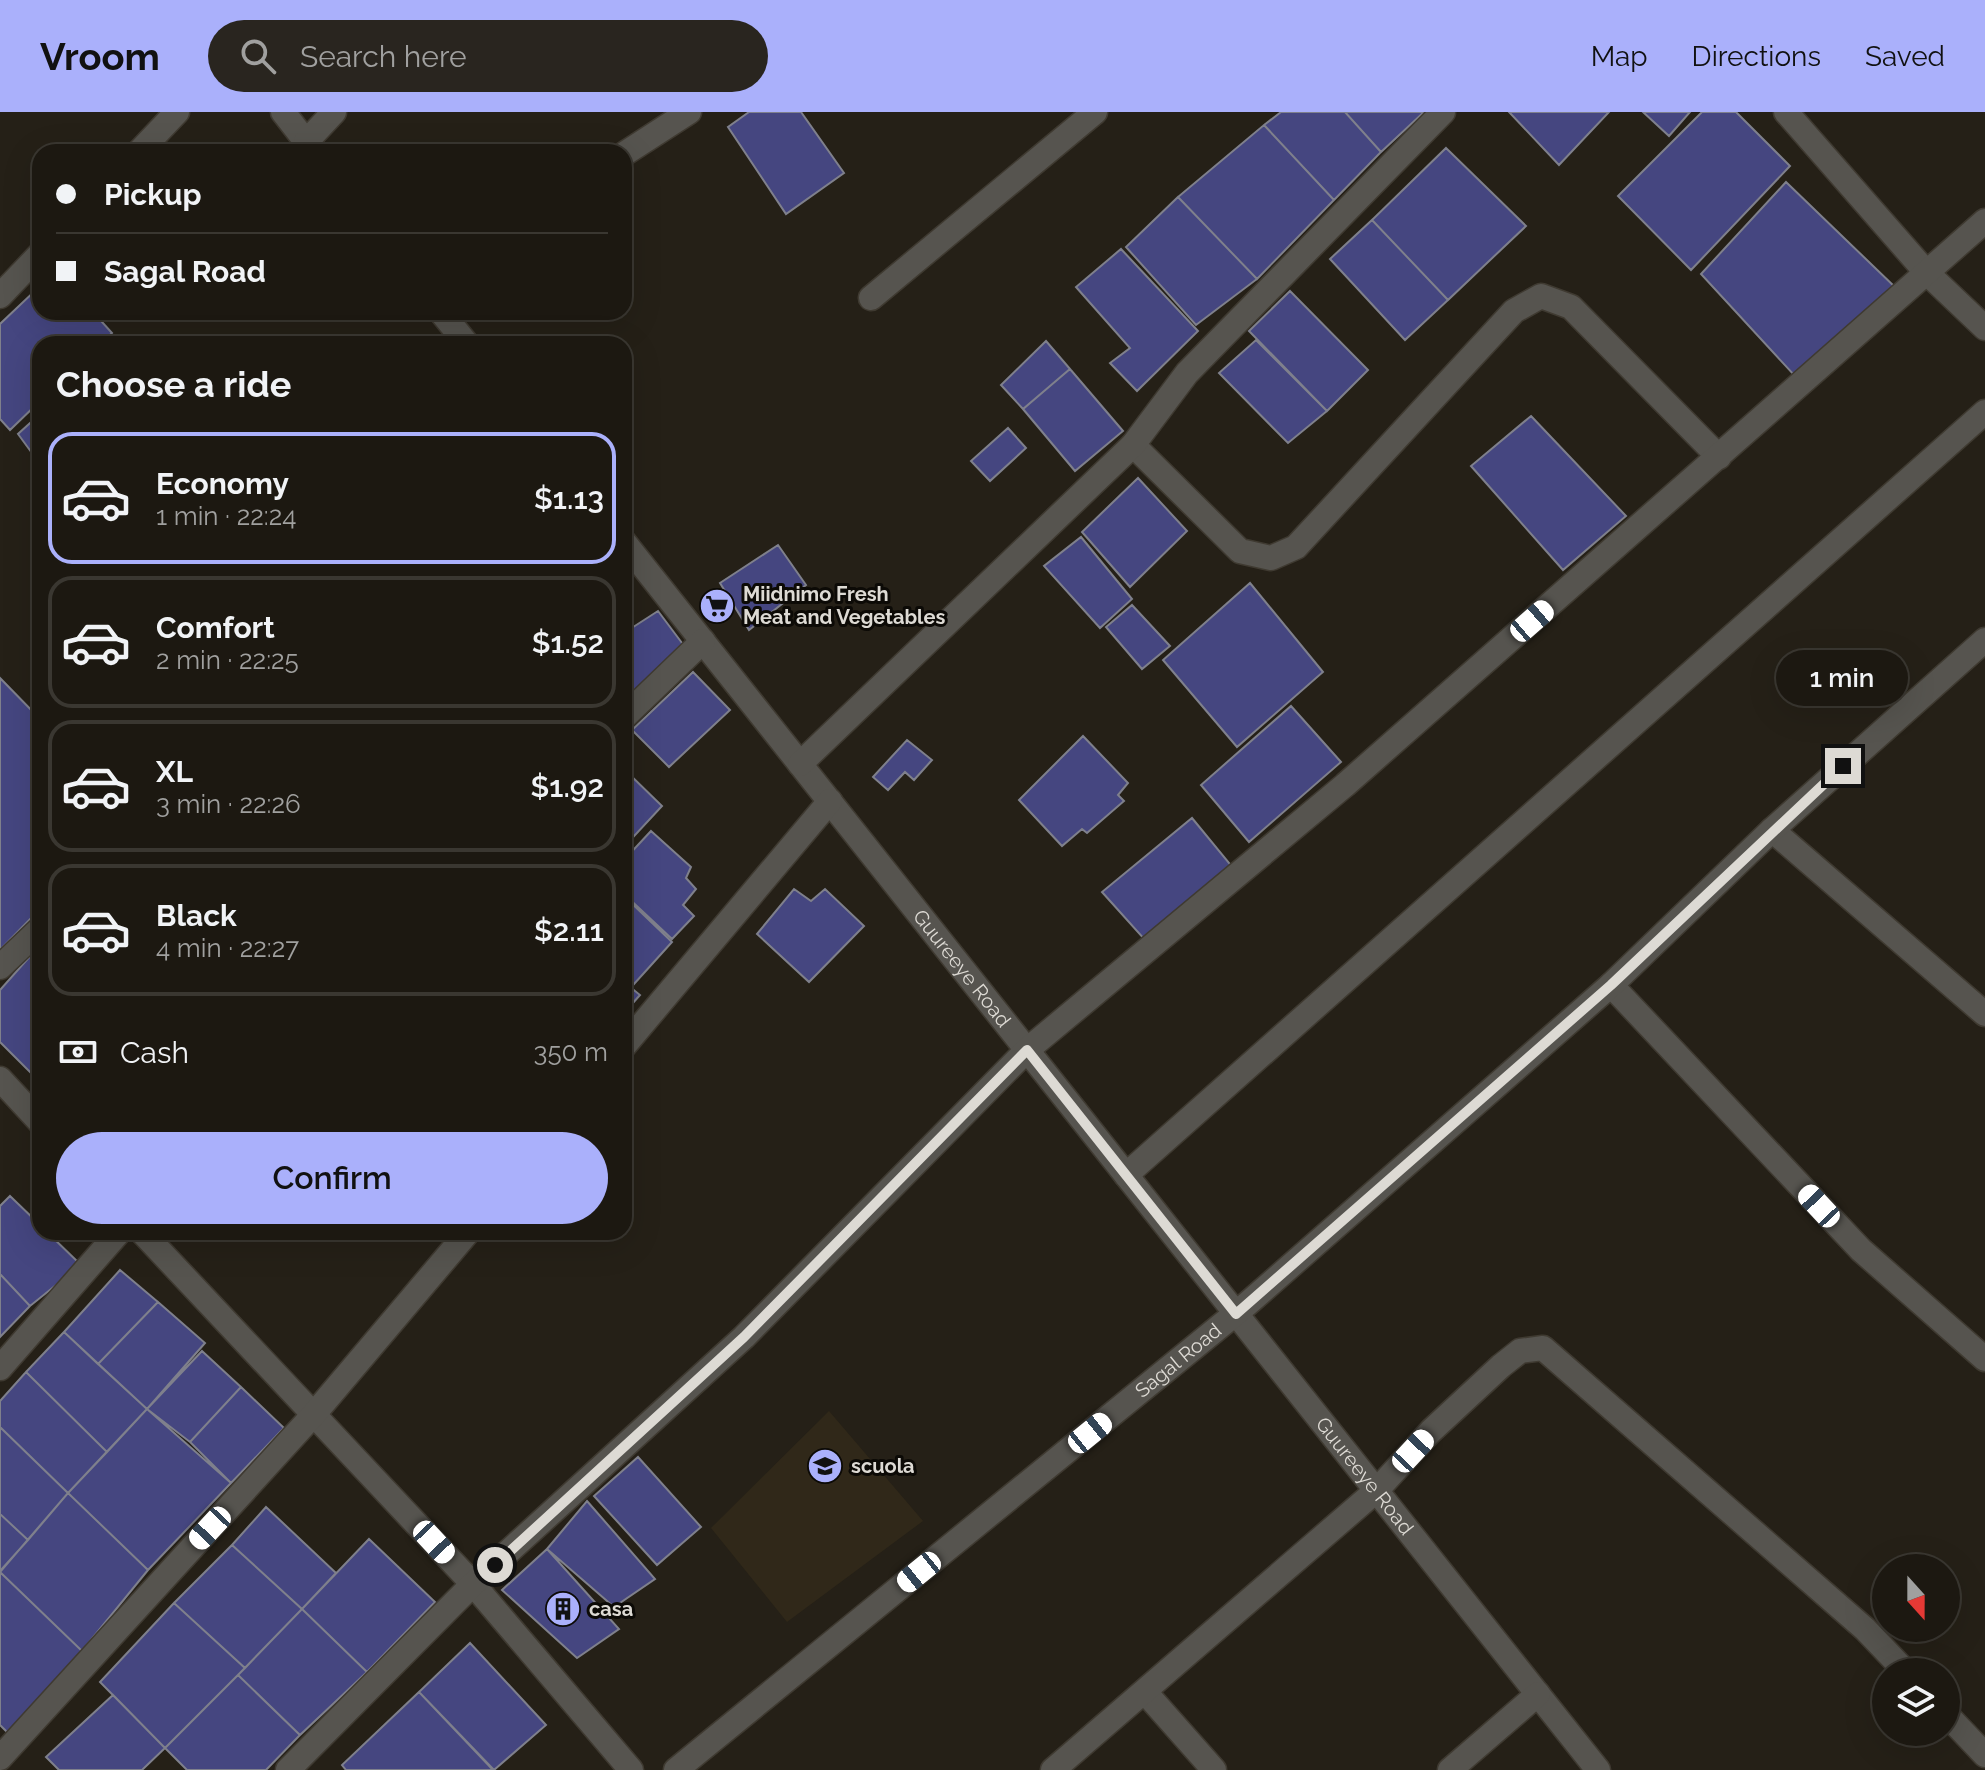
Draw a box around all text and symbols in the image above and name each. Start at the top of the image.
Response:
search box [208,20,768,92]
text: Vroom [40,34,160,79]
icon: search [236,34,280,78]
text: Search here [300,39,467,74]
text: Map [1591,40,1648,73]
text: Directions [1692,40,1821,73]
text: Saved [1865,40,1945,73]
text: Pickup [104,177,202,212]
text: Sagal Road [104,254,266,289]
text: Choose a ride [56,363,291,405]
icon: car [60,462,132,534]
text: Economy [156,466,289,501]
text: $1.13 [534,481,604,516]
text: 1 min · 22:24 [156,501,296,531]
place label: Miidnimo Fresh Meat and Vegetables [743,582,945,629]
supermarket icon: Miidnimo Fresh Meat and Vegetables [698,587,736,625]
car [1506,596,1558,646]
icon: car [60,606,132,678]
text: Comfort [156,610,275,645]
text: $1.52 [532,625,604,660]
text: 2 min · 22:25 [156,645,299,675]
callout: 1 min [1777,650,1909,706]
text: 1 min [1810,663,1874,693]
route end [1825,748,1861,784]
icon: car [60,750,132,822]
text: XL [156,754,193,789]
text: $1.92 [531,769,604,804]
text: 3 min · 22:26 [156,789,301,819]
icon: car [60,894,132,966]
text: Black [156,898,237,933]
street label: Guureeye Road [908,905,1016,1032]
text: $2.11 [534,913,604,948]
text: 4 min · 22:27 [156,933,299,963]
icon: cash [56,1030,100,1074]
text: Cash [120,1035,189,1070]
text: 350 m [534,1037,608,1067]
button: Confirm [56,1132,608,1224]
car [1794,1180,1844,1232]
street label: Sagal Road [1130,1318,1226,1403]
car [1064,1409,1116,1457]
street label: Guureeye Road [1311,1412,1419,1540]
car [1388,1425,1438,1477]
school or university icon: scuola [806,1447,844,1485]
place label: scuola [851,1454,914,1478]
car [185,1502,235,1554]
car [409,1516,459,1568]
route start [477,1547,513,1583]
car [893,1548,945,1596]
north arrow [1872,1554,1960,1642]
map controls [1872,1554,1960,1746]
building icon: casa [544,1590,582,1628]
place label: casa [589,1597,633,1621]
button: layers [1872,1658,1960,1746]

